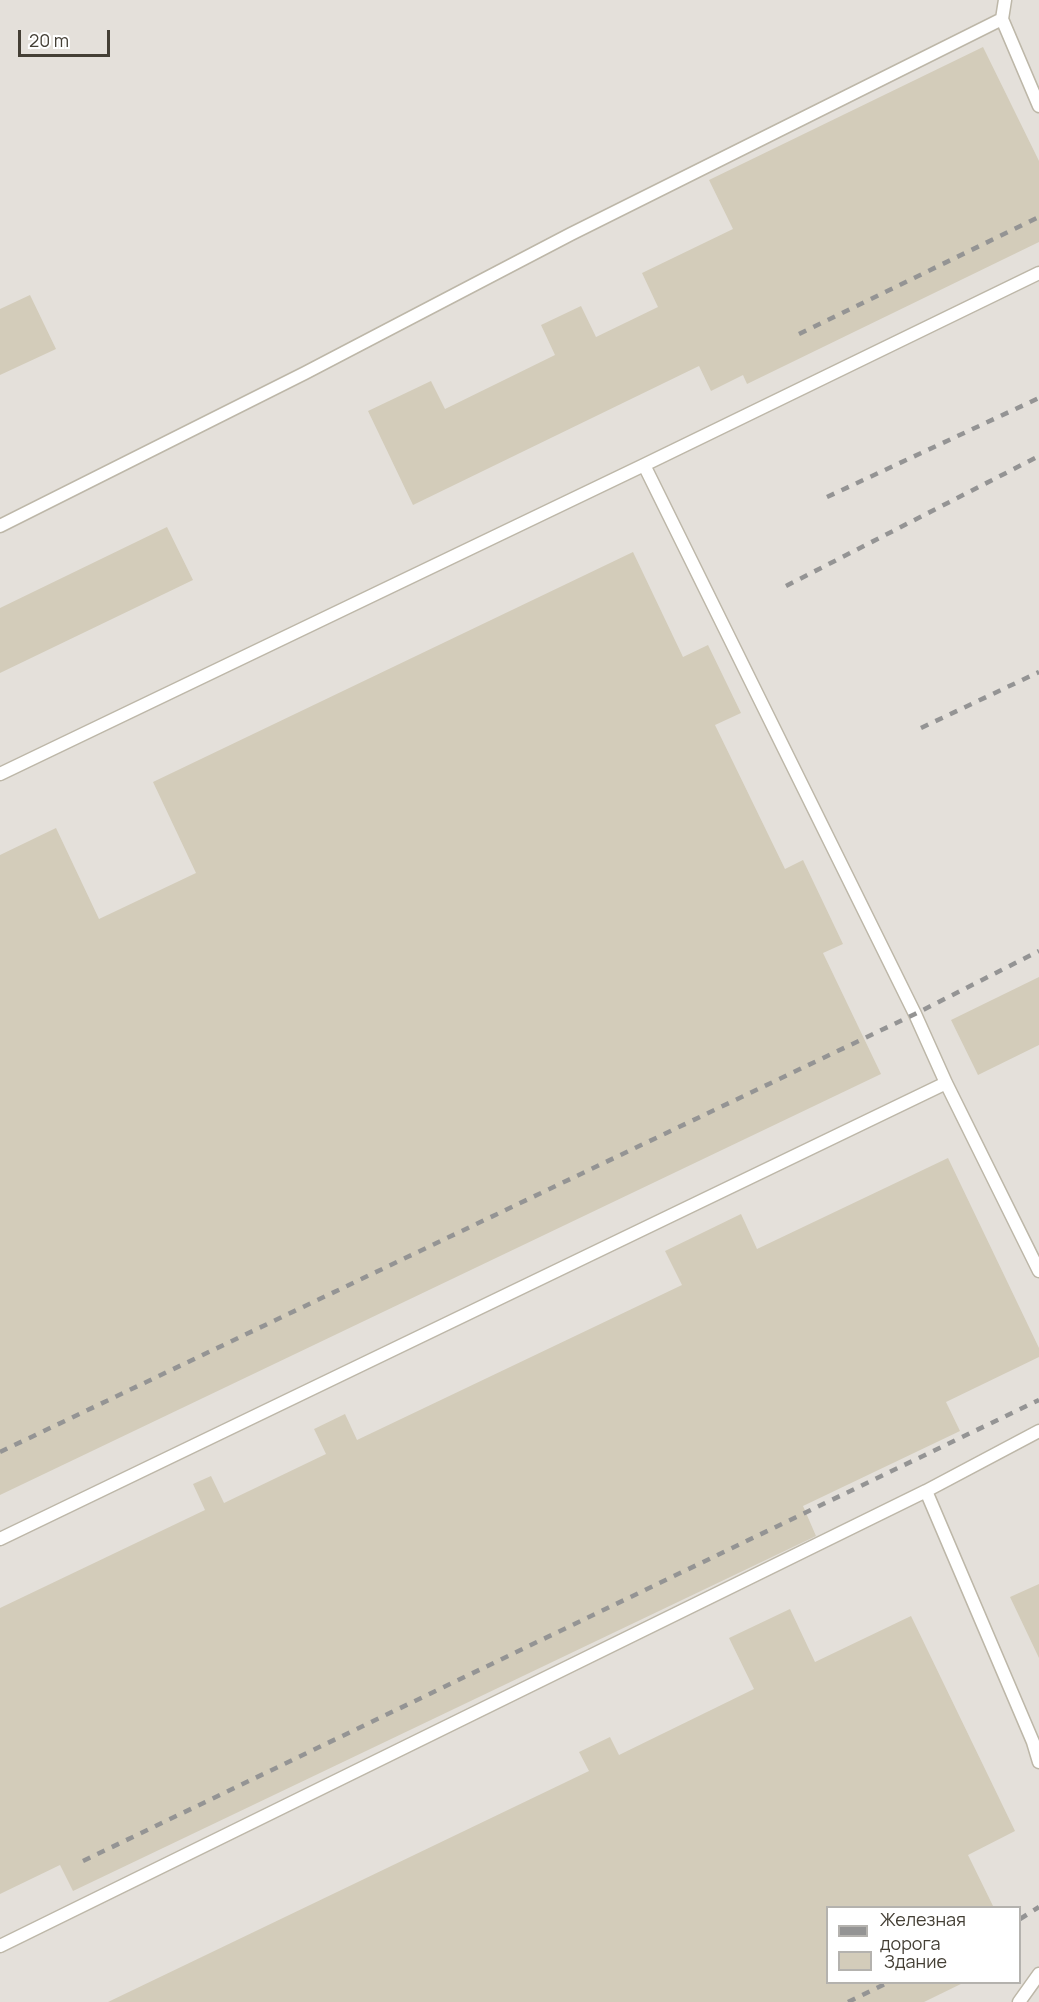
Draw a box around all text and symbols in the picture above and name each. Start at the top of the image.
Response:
scale bar [21,18,112,56]
text: 20 m [29,28,69,52]
legend [826,1906,1021,1984]
text: Железная дорога [880,1907,966,1955]
text: Здание [884,1949,947,1973]

